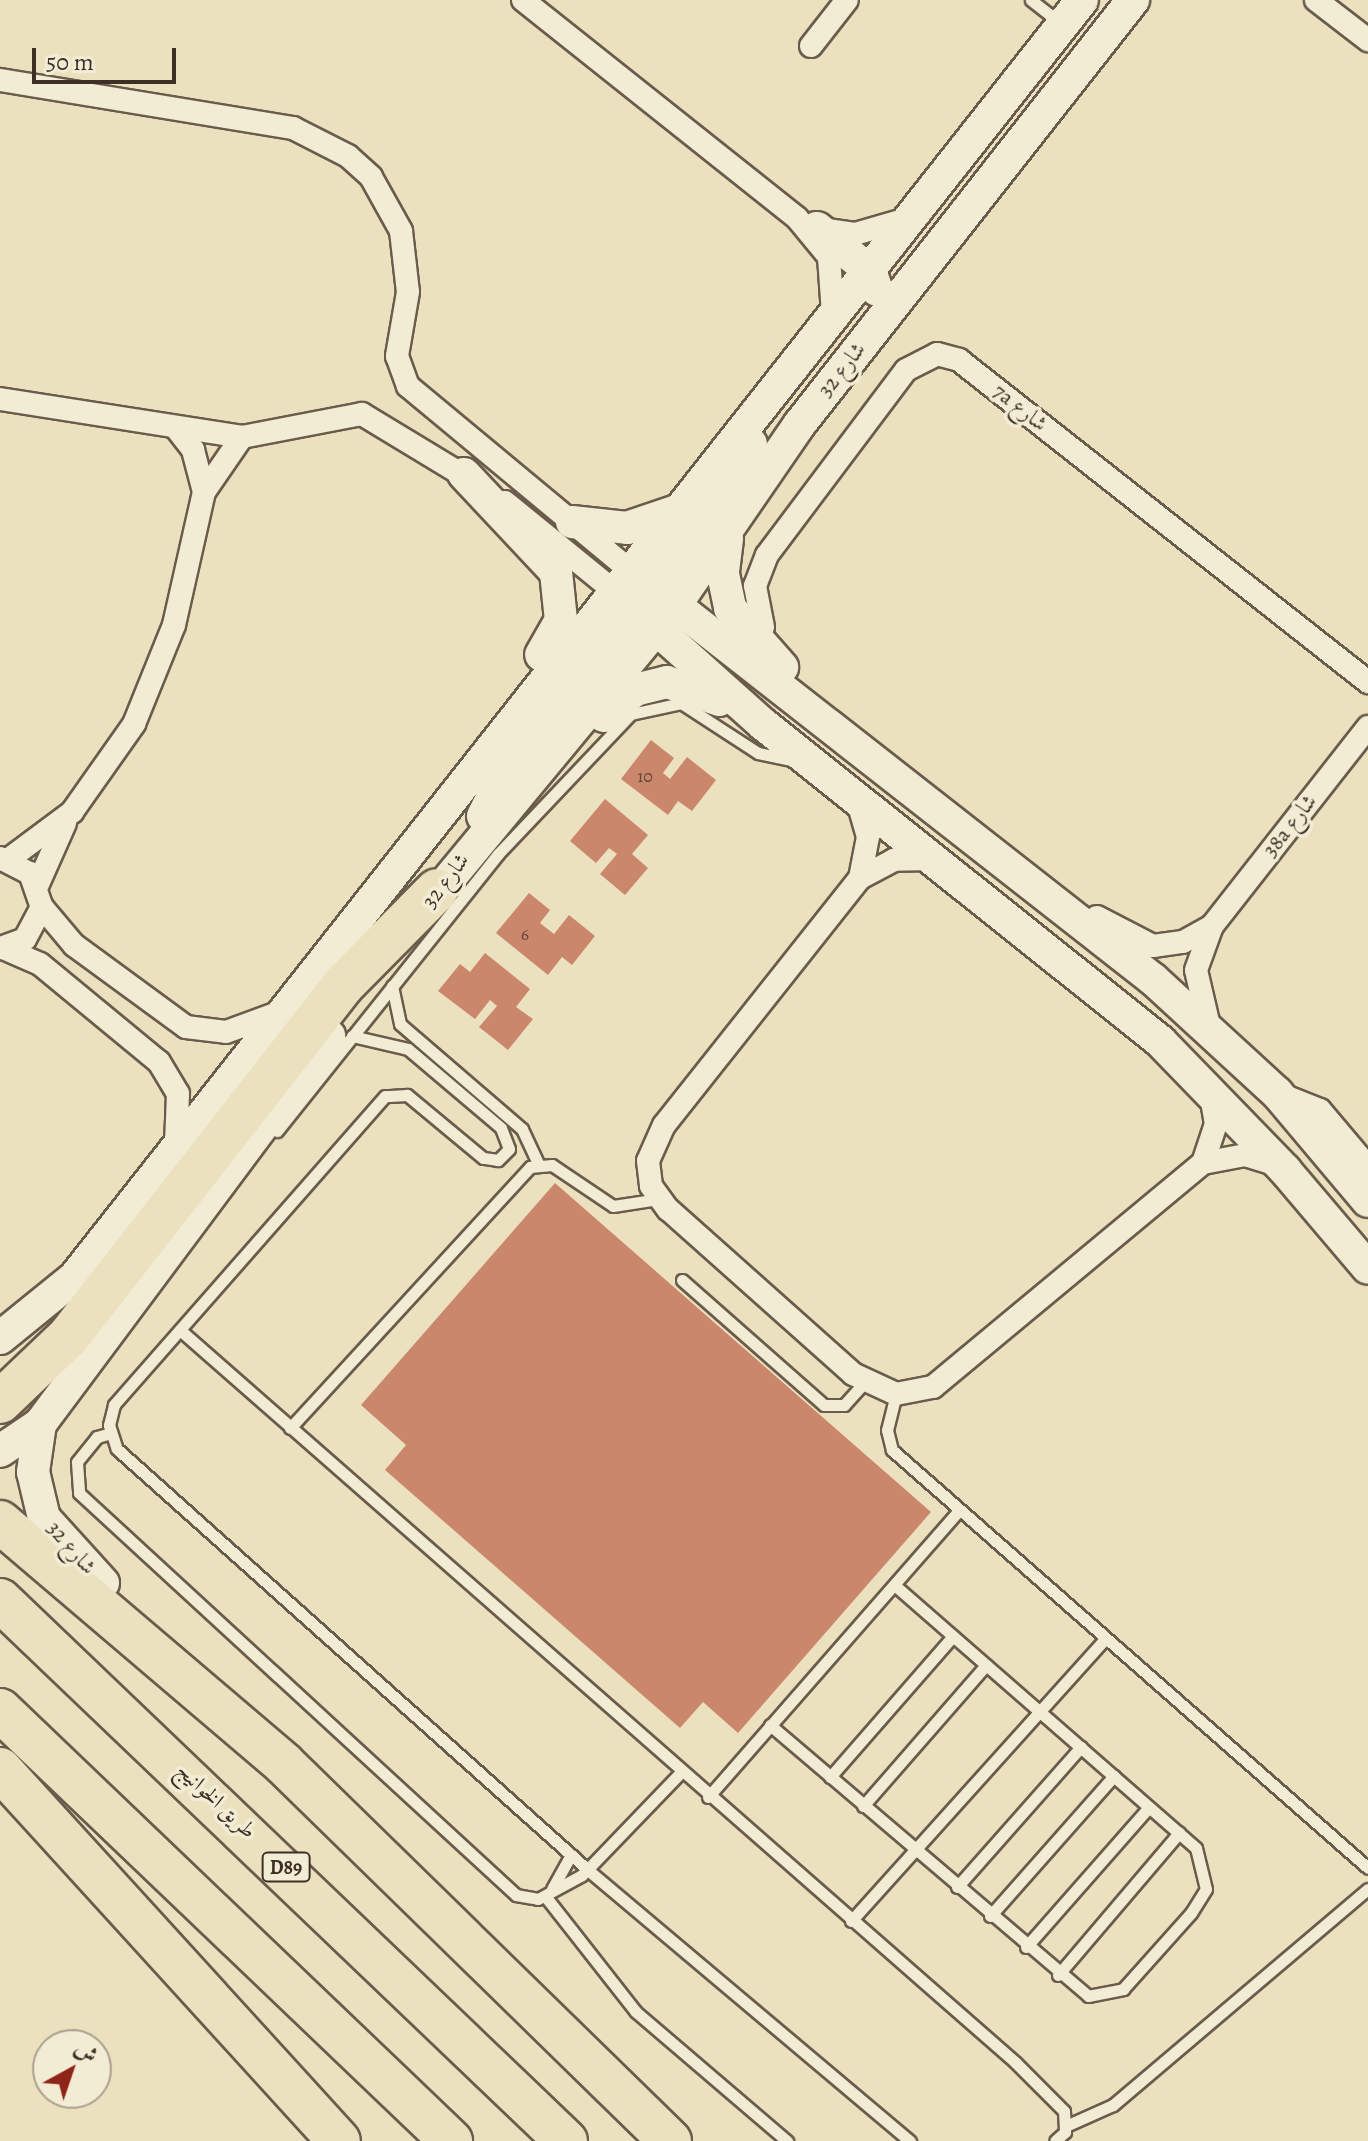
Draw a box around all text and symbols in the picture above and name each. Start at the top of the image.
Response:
scale bar [36,32,180,82]
text: 50 m [46,46,94,78]
street label: شارع 32 [812,337,872,403]
street label: 7a شارع [987,379,1053,437]
house number: 10 [637,765,653,787]
street label: 38a شارع [1257,789,1323,863]
street label: شارع 32 [417,848,475,914]
house number: 6 [521,923,529,945]
street label: شارع 32 [41,1516,101,1580]
street label: طريق الخوانيج [171,1757,261,1845]
road number: D89 [260,1851,312,1883]
north arrow [32,2029,112,2109]
text: ش [68,2034,104,2071]

